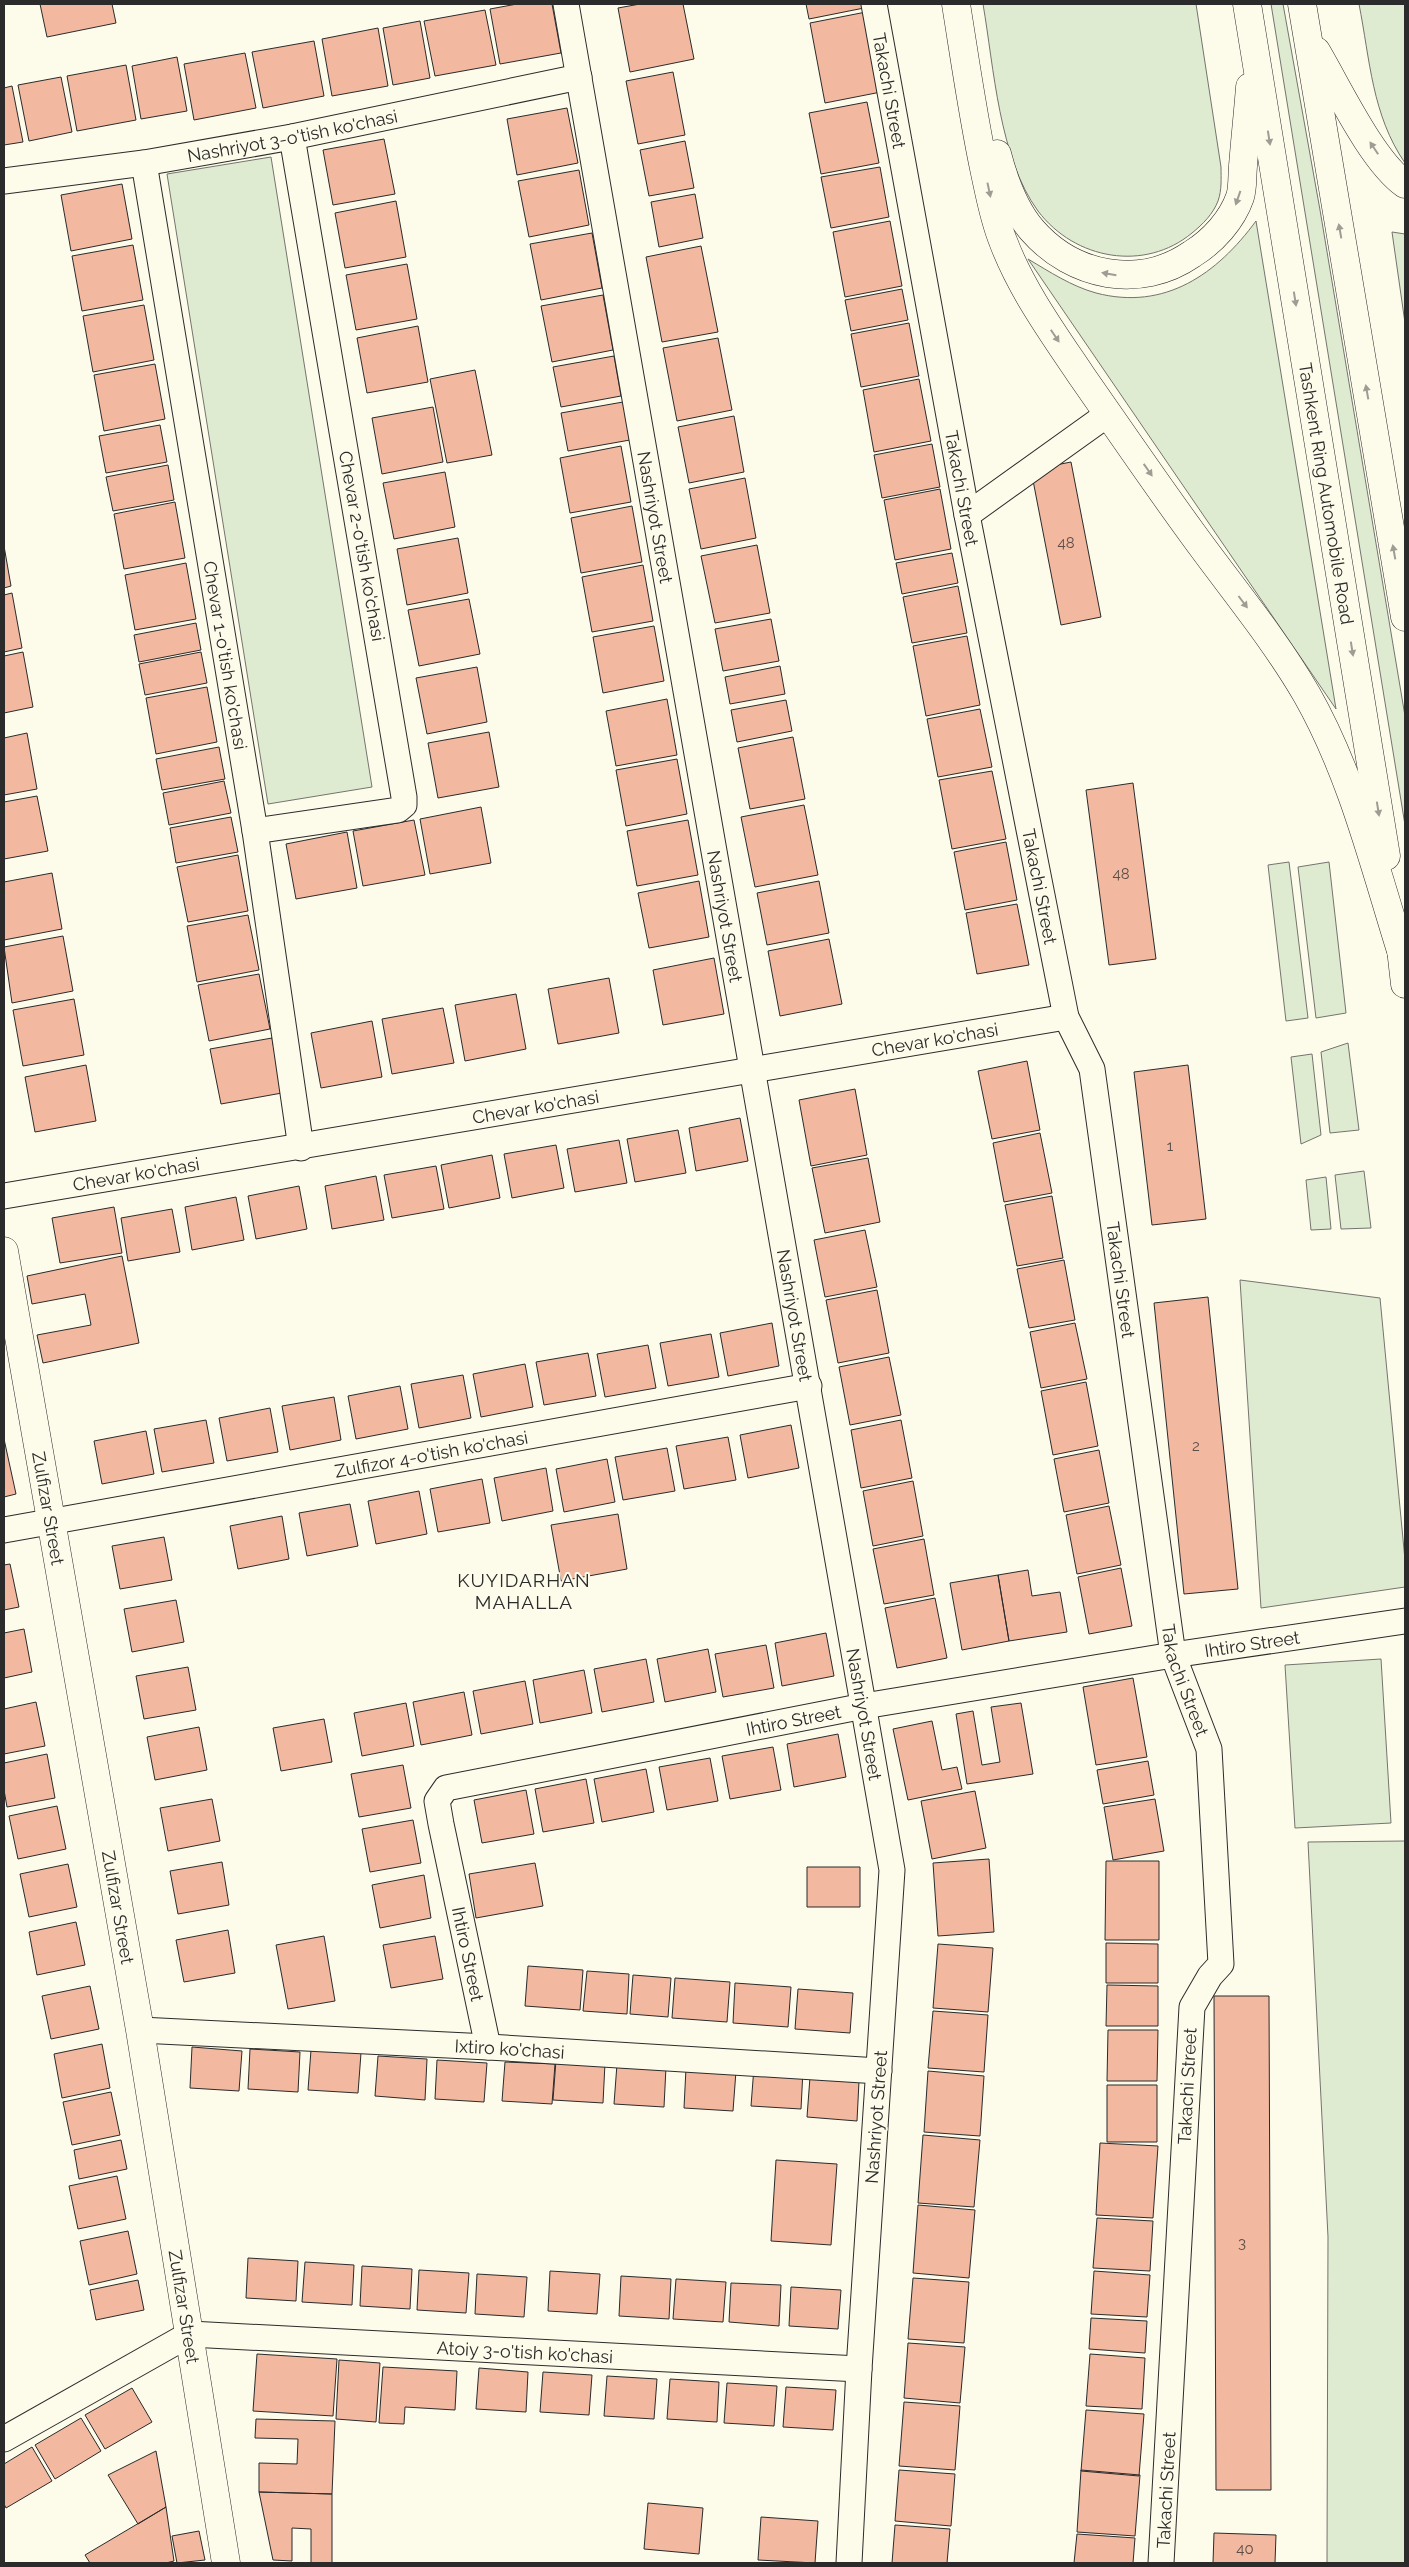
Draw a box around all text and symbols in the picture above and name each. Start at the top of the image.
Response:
street label: Takachi Street [869,31,911,150]
street label: Nashriyot 3-o'tish ko'chasi [185,105,399,166]
one-way arrow [1265,131,1273,147]
one-way arrow [1369,141,1378,155]
one-way arrow [985,182,993,197]
one-way arrow [1234,191,1242,206]
one-way arrow [1336,223,1344,239]
one-way arrow [1101,269,1117,277]
one-way arrow [1291,291,1299,307]
one-way arrow [1050,330,1060,343]
street label: Tashkent Ring Automobile Road [1295,361,1359,626]
one-way arrow [1363,383,1371,399]
street label: Takachi Street [941,429,983,548]
street label: Chevar 2-o'tish ko'chasi [335,449,389,643]
street label: Nashriyot Street [634,450,678,585]
one-way arrow [1142,463,1153,476]
house number: 48 [1057,534,1075,552]
one-way arrow [1390,544,1398,560]
street label: Chevar 1-o'tish ko'chasi [200,559,252,751]
one-way arrow [1238,595,1248,609]
one-way arrow [1349,641,1357,657]
one-way arrow [1375,802,1383,818]
street label: Takachi Street [1019,827,1062,946]
street label: Nashriyot Street [704,849,747,984]
house number: 48 [1112,865,1130,883]
street label: Chevar ko'chasi [870,1018,1000,1060]
street label: Chevar ko'chasi [471,1085,600,1127]
house number: 1 [1167,1137,1174,1155]
street label: Chevar ko'chasi [71,1153,201,1195]
street label: Takachi Street [1103,1220,1140,1339]
street label: Nashriyot Street [773,1248,817,1383]
street label: Zulfizor 4-o'tish ko'chasi [333,1426,530,1481]
house number: 2 [1192,1437,1200,1455]
street label: Zulfizar Street [29,1450,69,1567]
district label: KUYIDARHAN MAHALLA [457,1569,591,1613]
street label: Takachi Street [1158,1623,1213,1739]
street label: Ihtiro Street [1203,1626,1301,1661]
street label: Nashriyot Street [843,1646,887,1782]
street label: Ihtiro Street [744,1700,843,1739]
street label: Zulfizar Street [98,1849,139,1965]
street label: Ihtiro Street [448,1905,488,2003]
street label: Takachi Street [1173,2027,1201,2145]
street label: Ixtiro ko'chasi [454,2035,565,2062]
street label: Nashriyot Street [861,2050,891,2184]
house number: 3 [1238,2234,1246,2252]
street label: Zulfizar Street [165,2248,204,2365]
street label: Atoiy 3-o'tish ko'chasi [436,2336,614,2367]
street label: Takachi Street [1152,2431,1180,2549]
house number: 40 [1236,2540,1254,2558]

